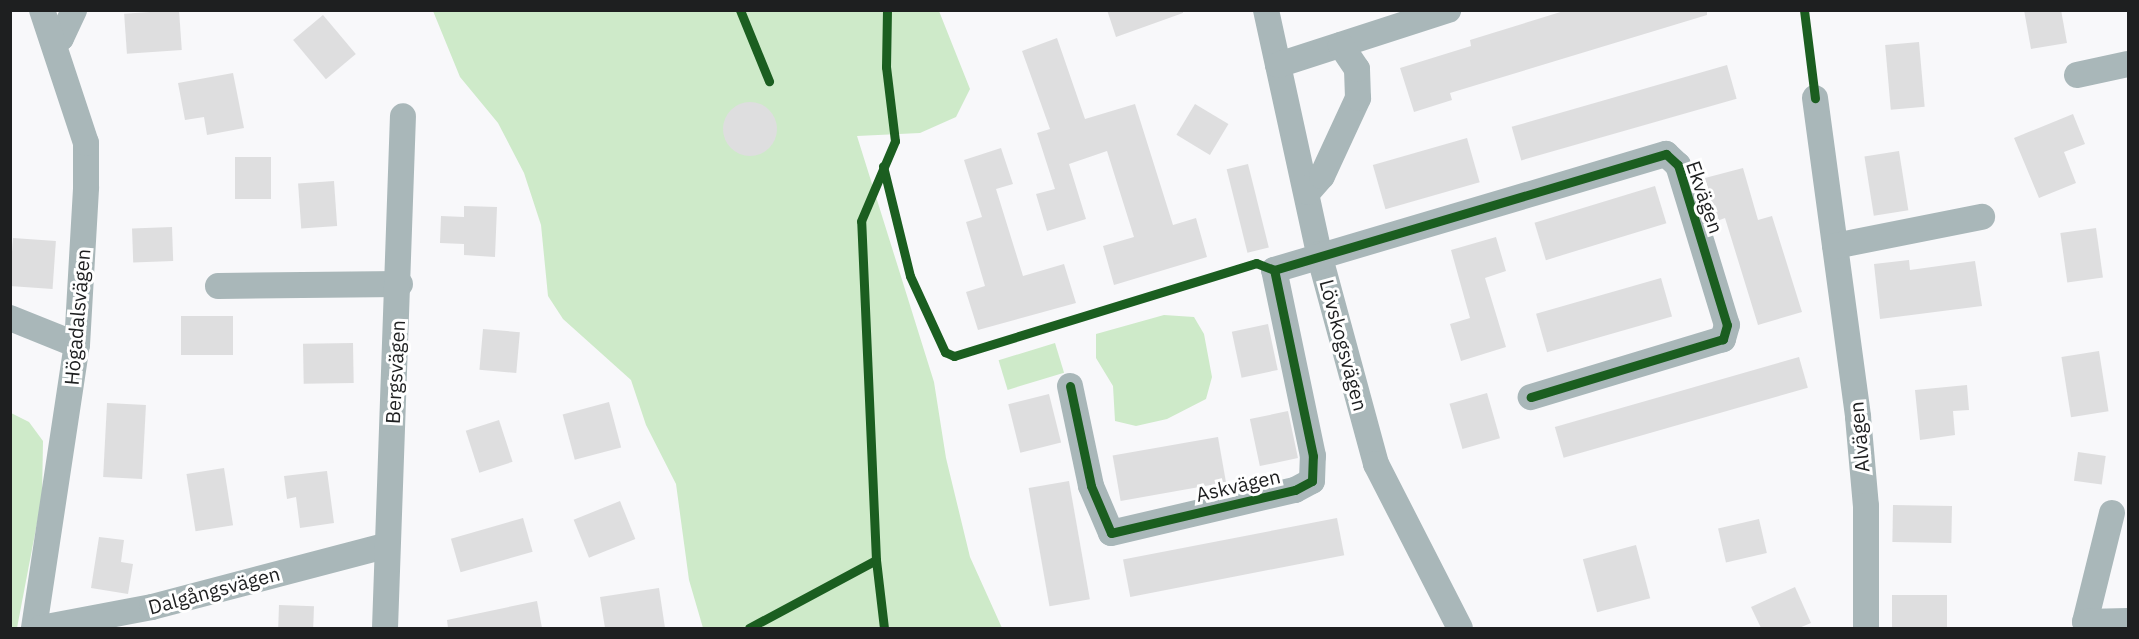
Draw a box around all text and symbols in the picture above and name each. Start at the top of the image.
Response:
street label: Ekvägen [1681,158,1729,236]
street label: Högadalsvägen [59,248,95,386]
street label: Lövskogsvägen [1315,277,1373,413]
street label: Bergsvägen [380,319,410,425]
street label: Alvägen [1844,400,1874,474]
street label: Askvägen [1193,464,1283,506]
street label: Dalgångsvägen [146,561,282,619]

